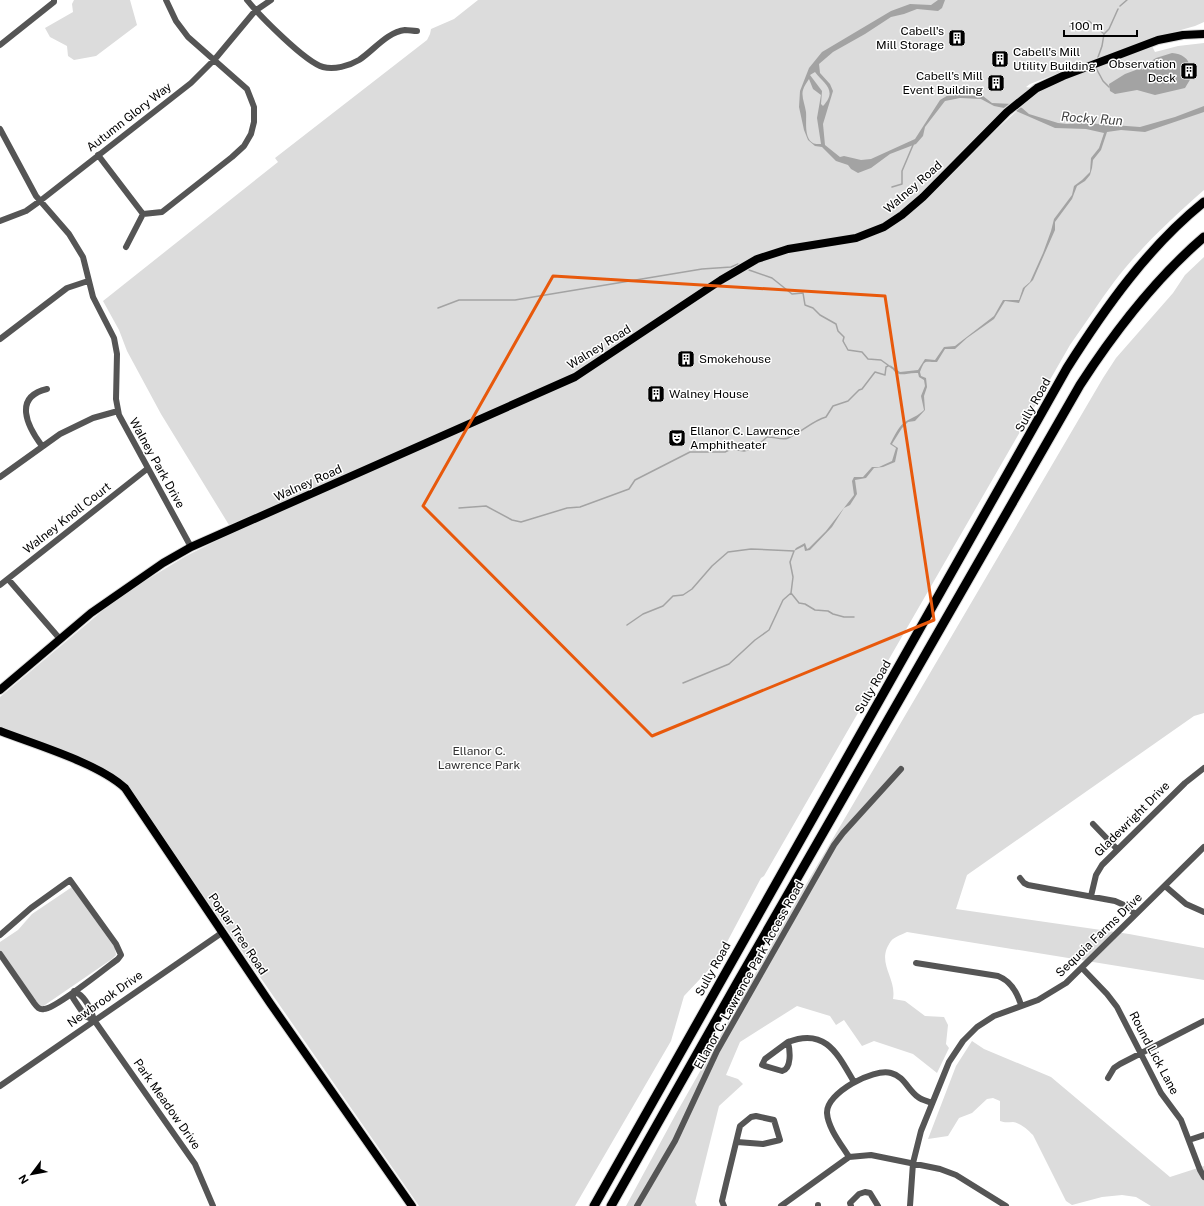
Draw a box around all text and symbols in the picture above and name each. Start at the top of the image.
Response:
scale bar [1064,12,1137,38]
text: 100 m [1070,19,1103,33]
place label: Cabell's Mill Storage [876,24,944,52]
building icon: Cabell's Mill Storage [947,28,967,48]
place label: Cabell's Mill Utility Building [1013,45,1096,73]
building icon: Cabell's Mill Utility Building [990,49,1010,69]
place label: Observation Deck [1109,57,1176,85]
building icon: Observation Deck [1179,61,1199,81]
place label: Cabell's Mill Event Building [903,69,983,97]
building icon: Cabell's Mill Event Building [986,73,1006,93]
street label: Autumn Glory Way [84,79,175,154]
water label: Rocky Run [1061,109,1123,128]
street label: Walney Road [881,158,945,216]
street label: Walney Road [565,322,633,372]
building icon: Smokehouse [676,349,696,369]
place label: Smokehouse [699,352,771,366]
street label: Sully Road [1012,376,1054,434]
building icon: Walney House [646,384,666,404]
place label: Walney House [669,387,749,401]
street label: Walney Park Drive [126,415,188,511]
place label: Ellanor C. Lawrence Amphitheater [690,424,800,452]
theatre icon: Ellanor C. Lawrence Amphitheater [667,428,687,448]
street label: Walney Road [272,462,344,504]
street label: Walney Knoll Court [20,479,114,557]
street label: Sully Road [852,658,894,716]
park label: Ellanor C. Lawrence Park [438,744,521,772]
street label: Gladewright Drive [1092,778,1173,859]
street label: Ellanor C. Lawrence Park Access Road [691,878,807,1072]
street label: Sequoia Farms Drive [1053,890,1145,980]
street label: Poplar Tree Road [206,891,270,977]
street label: Sully Road [692,940,734,998]
street label: Newbrook Drive [65,968,146,1030]
street label: Round Lick Lane [1126,1009,1182,1097]
street label: Park Meadow Drive [131,1056,204,1152]
north arrow [12,1154,52,1194]
text: N [16,1172,31,1186]

